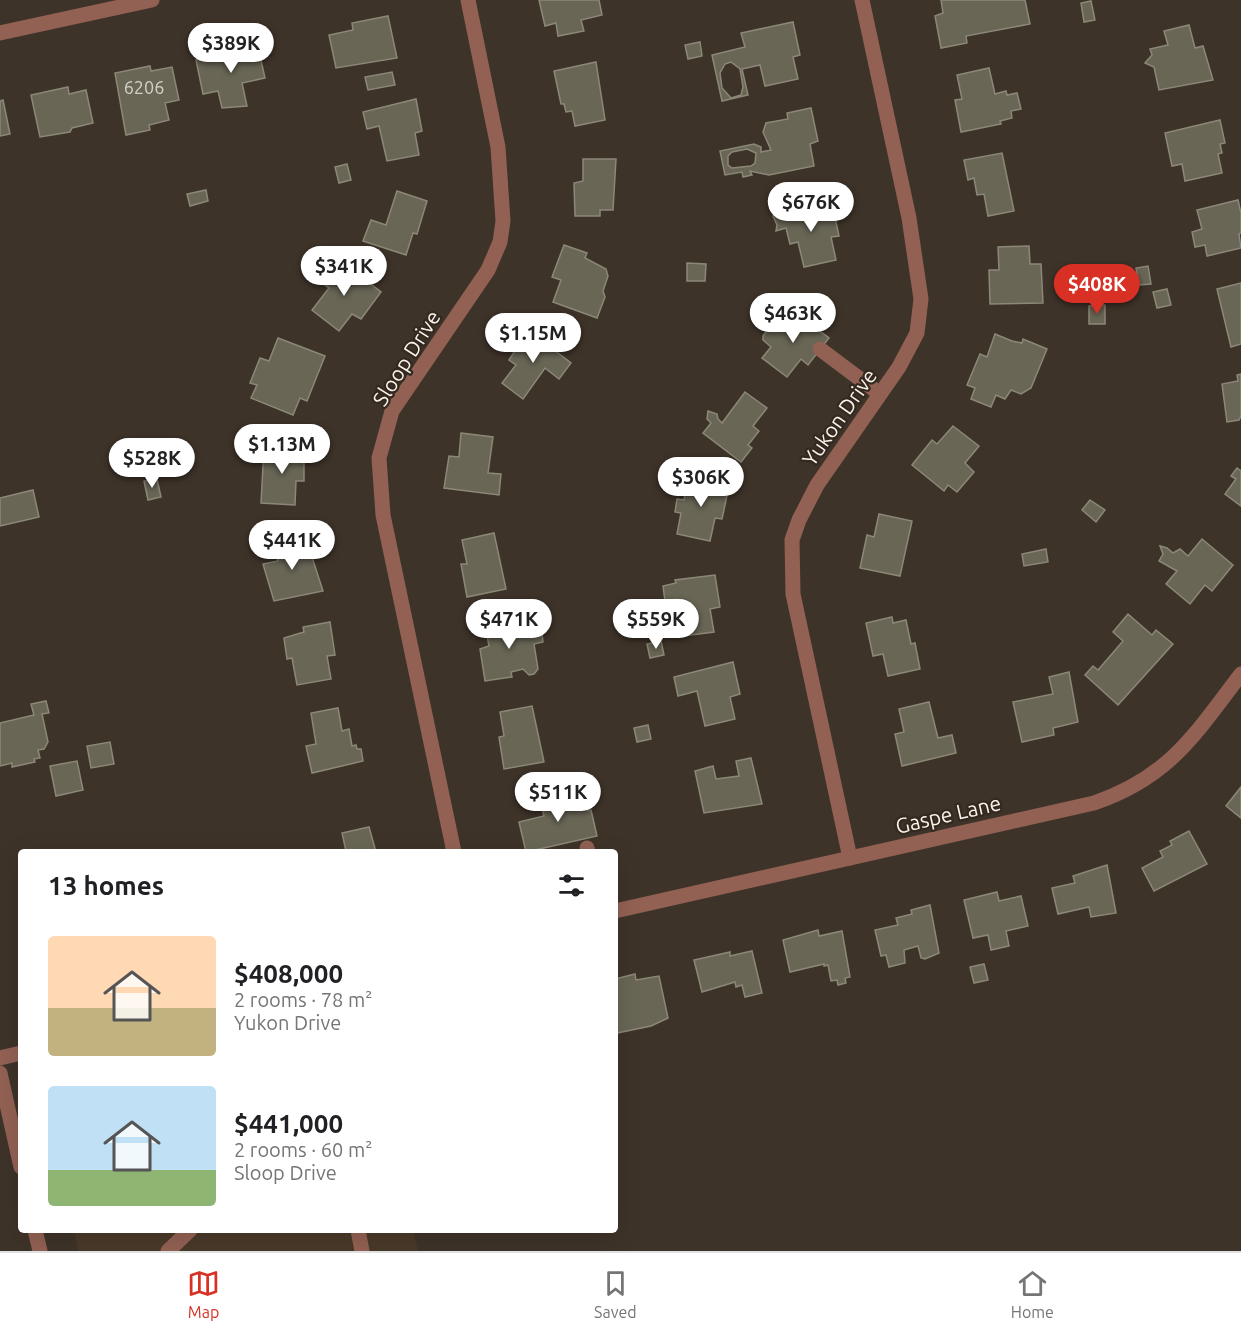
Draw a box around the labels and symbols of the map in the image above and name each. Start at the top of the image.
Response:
pin: $389K [189,23,273,74]
house number: 6206 [124,77,164,97]
pin: $676K [769,182,853,233]
pin: $341K [302,246,386,297]
pin: $408K [1055,264,1139,315]
pin: $463K [751,293,835,344]
street label: Sloop Drive [367,306,445,410]
pin: $1.15M [484,313,582,364]
street label: Yukon Drive [797,364,881,470]
pin: $1.13M [233,424,331,475]
pin: $528K [110,438,194,489]
pin: $306K [659,457,743,508]
pin: $441K [250,520,334,571]
pin: $471K [467,599,551,650]
pin: $559K [614,599,698,650]
pin: $511K [516,772,600,823]
street label: Gaspe Lane [893,790,1003,838]

